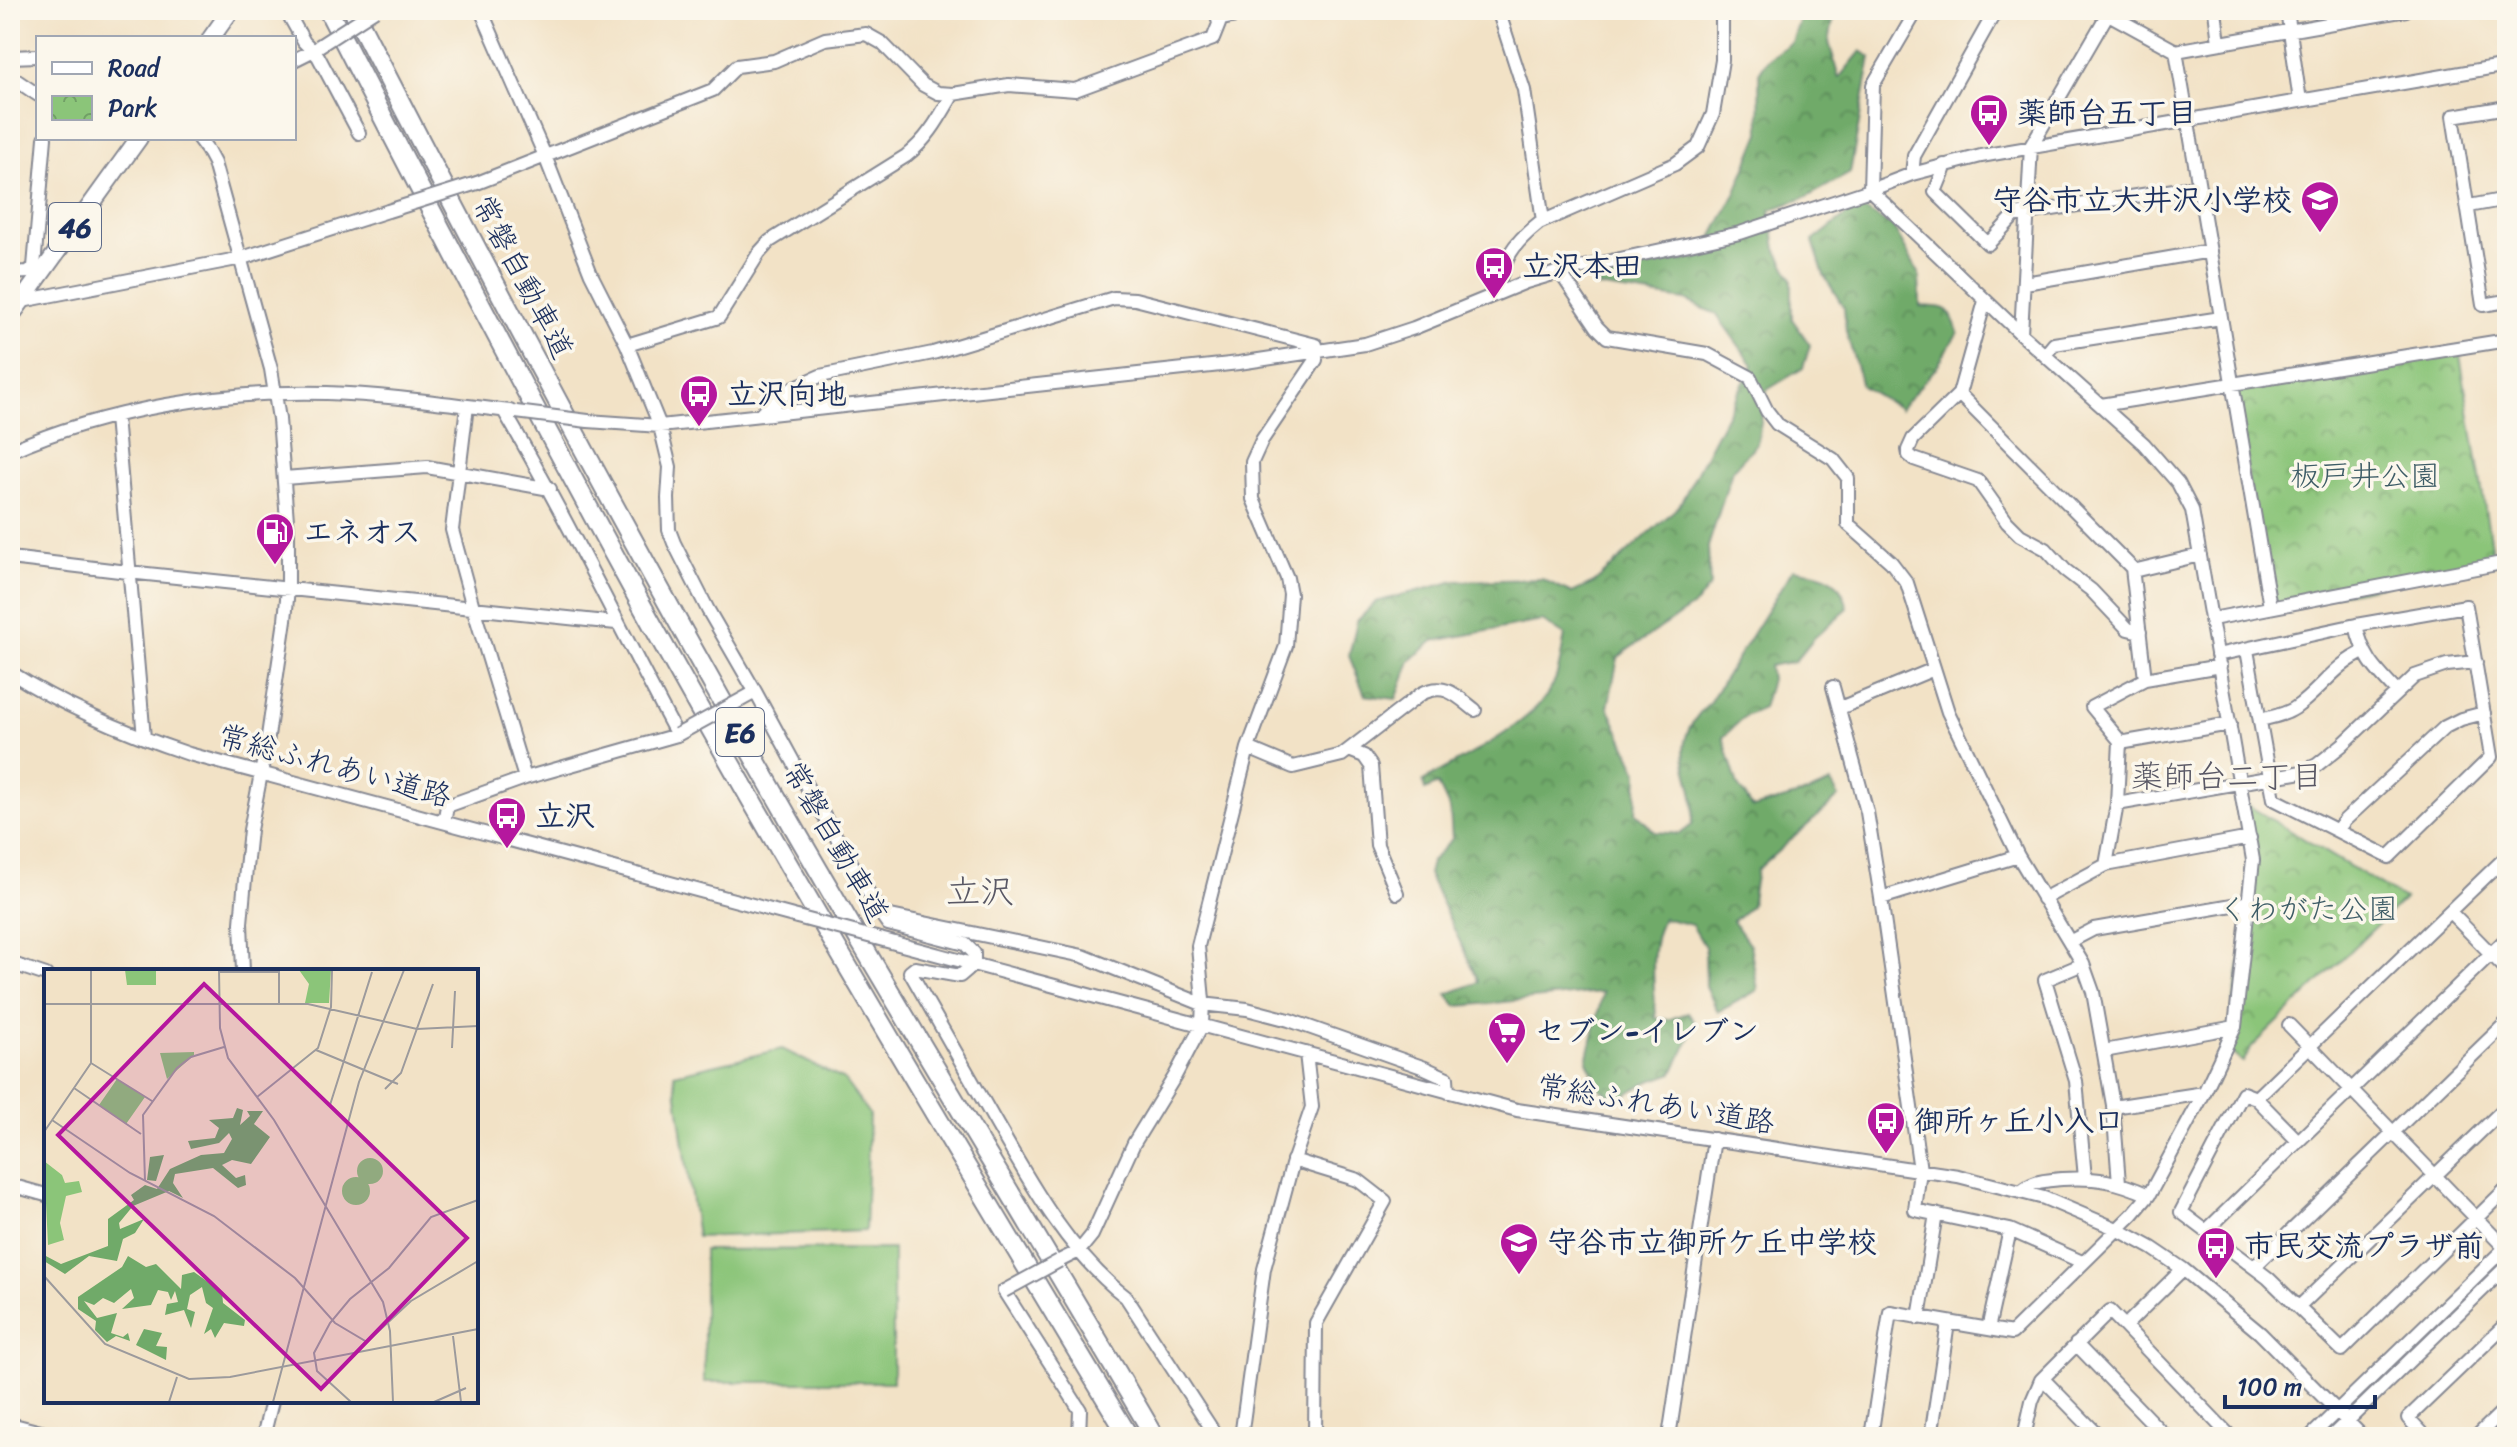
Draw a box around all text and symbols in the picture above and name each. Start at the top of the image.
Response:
legend [36,36,296,140]
text: Road [108,47,162,89]
place label: 薬師台五丁目 [2017,86,2197,140]
text: Park [108,87,157,129]
bus stop icon: 薬師台五丁目 [1968,92,2010,147]
place label: 守谷市立大井沢小学校 [1992,173,2292,227]
school or university icon: 守谷市立大井沢小学校 [2299,179,2341,234]
street label: 常磐自動車道 [457,185,589,369]
road number: 46 [49,203,101,251]
place label: 立沢本田 [1522,239,1642,293]
bus stop icon: 立沢本田 [1473,245,1515,300]
place label: 立沢向地 [727,367,847,421]
bus stop icon: 立沢向地 [678,373,720,428]
park label: 板戸井公園 [2290,449,2440,503]
place label: エネオス [303,505,421,559]
fuel station icon: エネオス [254,511,296,566]
road number: E6 [716,708,764,756]
street label: 常総ふれあい道路 [212,709,458,823]
district label: 薬師台二丁目 [2131,748,2323,805]
street label: 常磐自動車道 [768,751,904,933]
place label: 立沢 [535,789,595,843]
bus stop icon: 立沢 [486,795,528,850]
district label: 立沢 [946,862,1014,922]
park label: くわがた公園 [2218,882,2398,936]
inset map [44,969,478,1403]
place label: セブン-イレブン [1535,1004,1759,1058]
supermarket icon: セブン-イレブン [1486,1010,1528,1065]
street label: 常総ふれあい道路 [1533,1059,1779,1149]
place label: 御所ヶ丘小入口 [1914,1094,2124,1148]
bus stop icon: 御所ヶ丘小入口 [1865,1100,1907,1155]
place label: 守谷市立御所ケ丘中学校 [1547,1215,1877,1269]
place label: 市民交流プラザ前 [2244,1219,2484,1273]
school or university icon: 守谷市立御所ケ丘中学校 [1498,1221,1540,1276]
bus stop icon: 市民交流プラザ前 [2195,1225,2237,1280]
scale bar [2225,1359,2375,1409]
text: 100 m [2237,1366,2302,1408]

